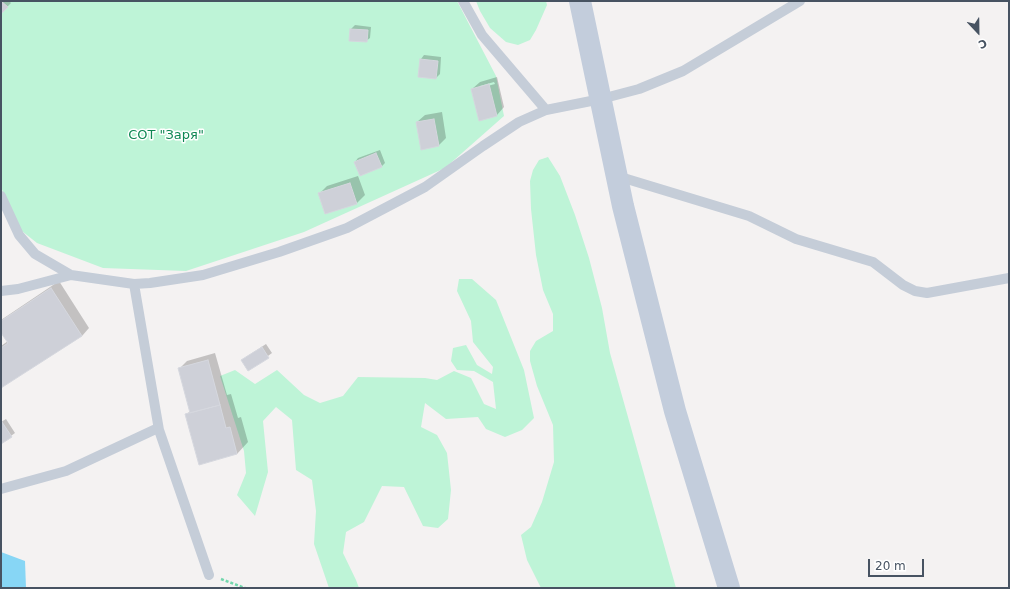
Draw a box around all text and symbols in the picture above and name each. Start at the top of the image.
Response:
north arrow [958,12,998,52]
text: С [977,36,989,51]
park label: СОТ "Заря" [128,128,204,144]
scale bar [870,551,926,577]
text: 20 m [875,559,906,573]

